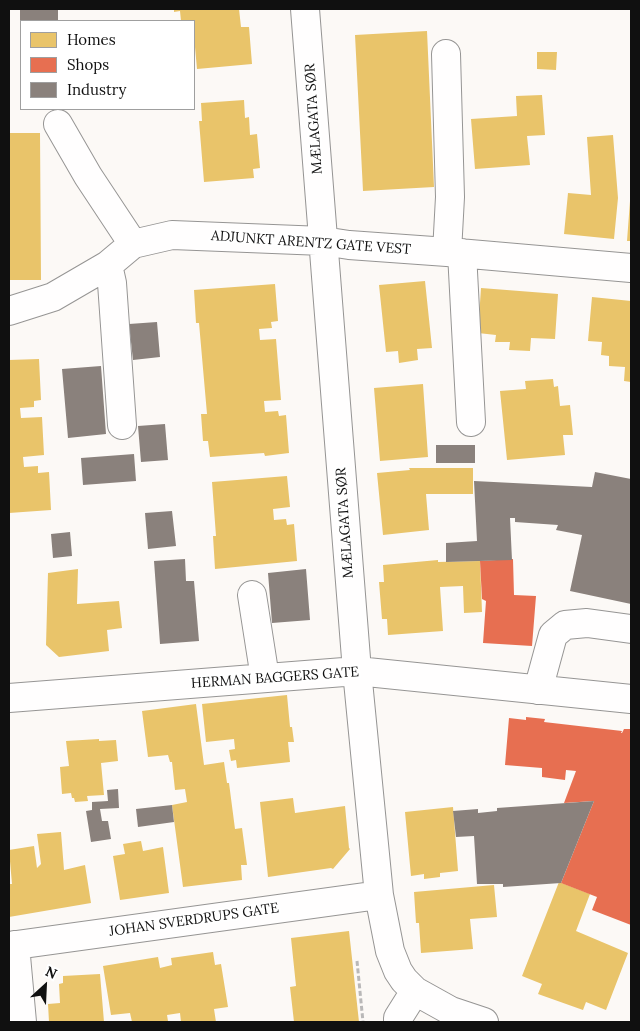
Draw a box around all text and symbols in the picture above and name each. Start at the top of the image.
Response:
legend [20,20,195,110]
text: Homes [67,30,116,49]
text: Shops [67,55,109,74]
street label: MÆLAGATA SØR [302,63,326,175]
text: Industry [67,80,126,99]
street label: ADJUNKT ARENTZ GATE VEST [210,228,412,258]
street label: MÆLAGATA SØR [333,467,357,579]
street label: HERMAN BAGGERS GATE [190,664,360,692]
street label: JOHAN SVERDRUPS GATE [108,900,280,940]
north arrow [20,961,70,1011]
text: N [43,962,60,983]

